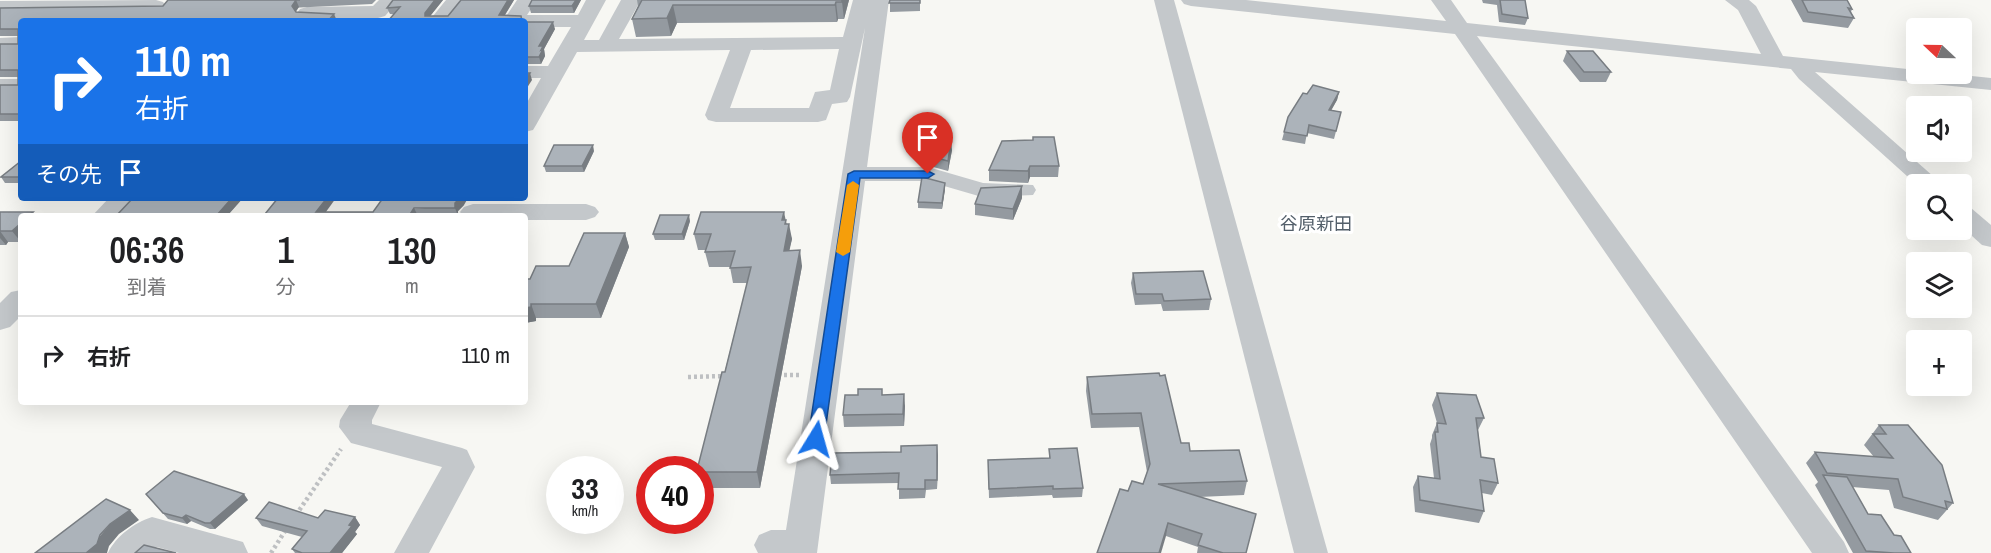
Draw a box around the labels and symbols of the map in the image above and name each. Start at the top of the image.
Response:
north arrow [1906,18,1972,84]
pin [902,112,953,174]
district label: 谷原新田 [1280,211,1352,236]
position arrow [784,407,848,471]
speed limit sign: 40 [636,456,714,534]

